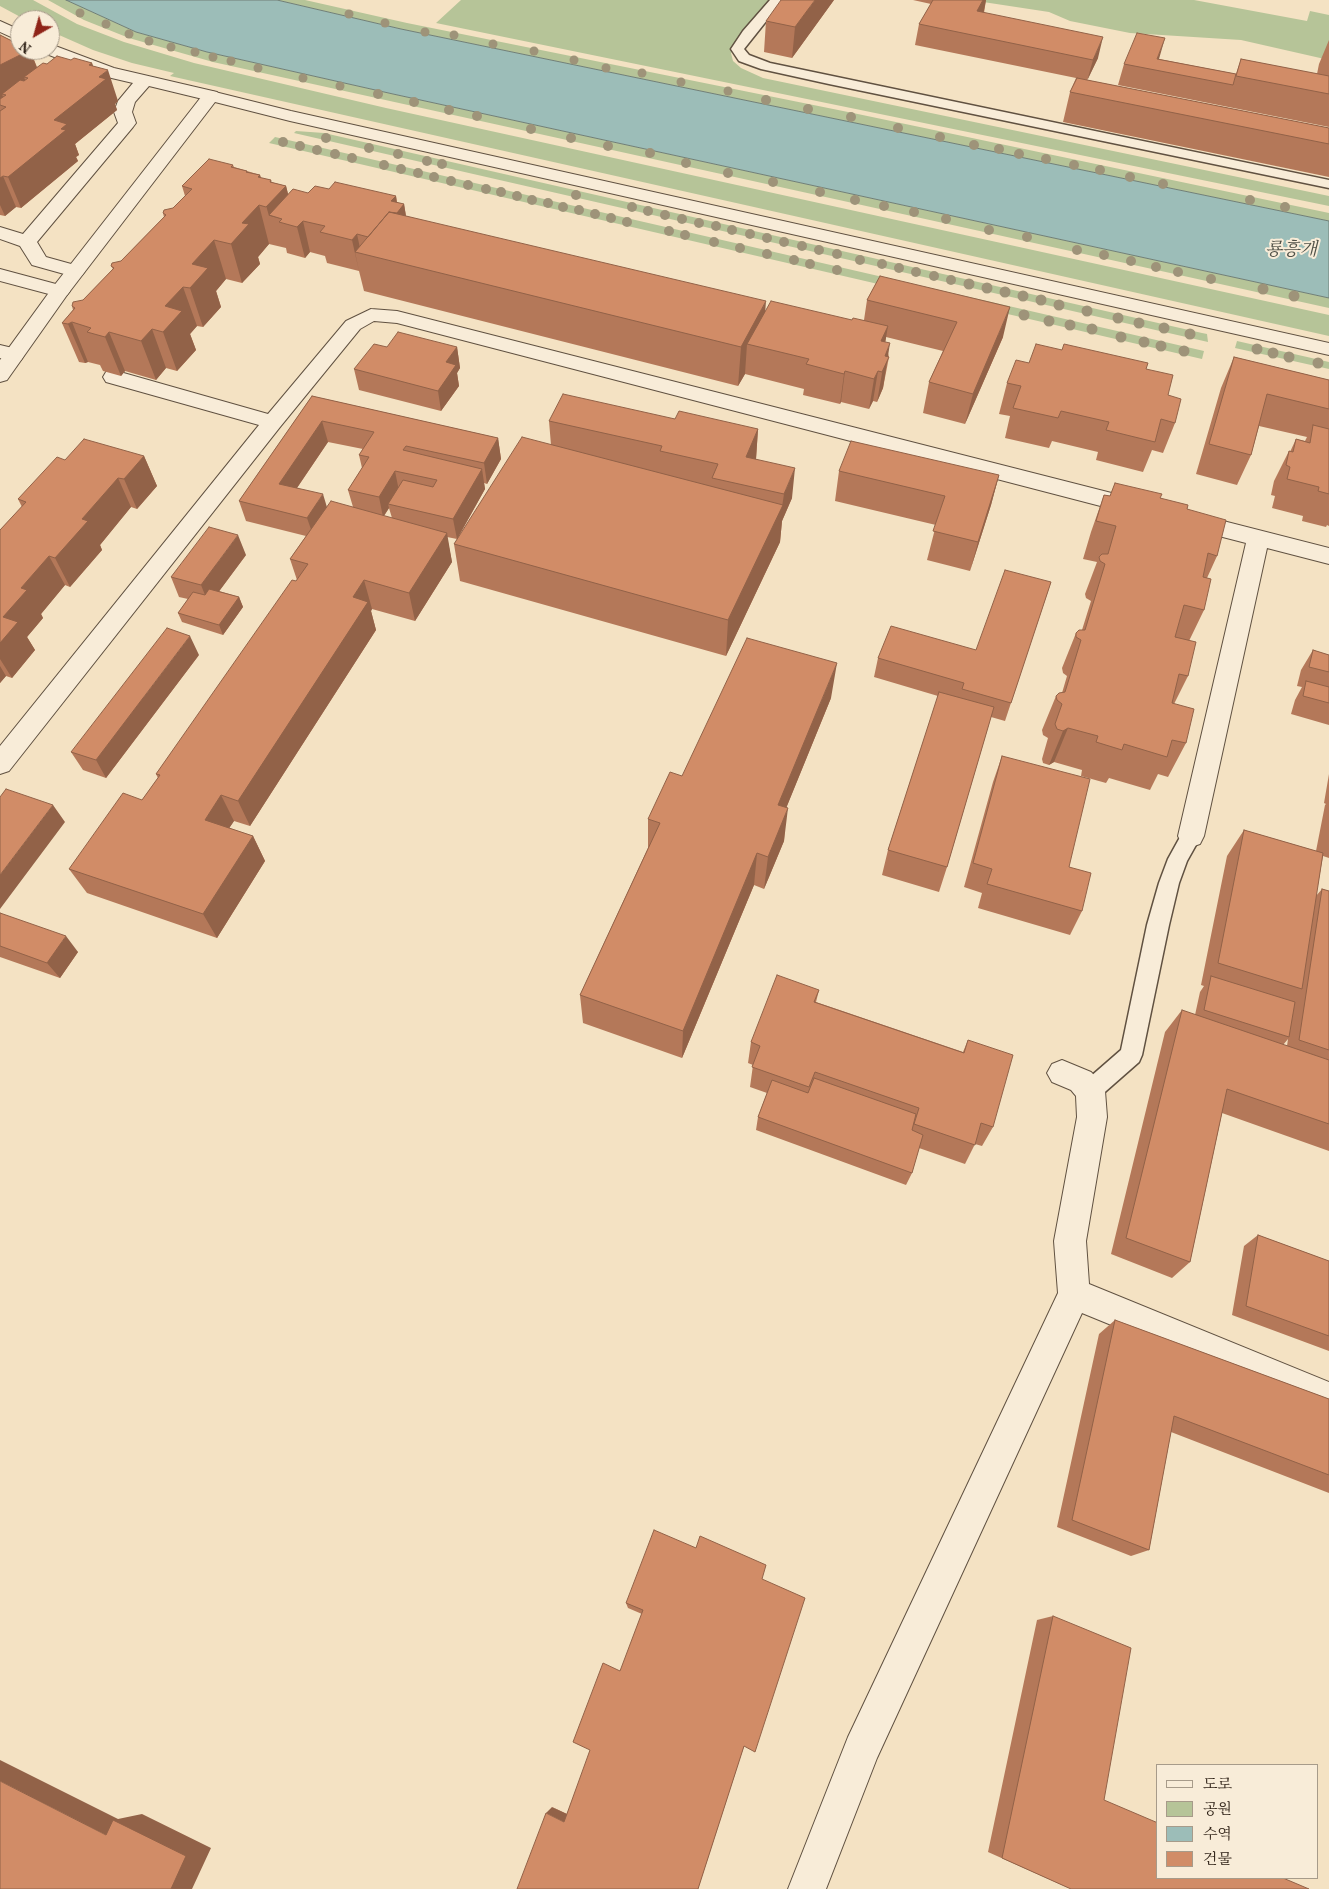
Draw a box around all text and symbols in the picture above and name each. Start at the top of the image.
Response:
north arrow [10,10,60,60]
text: N [16,36,36,57]
water label: 룡흥개 [1265,241,1317,263]
legend [1156,1764,1319,1879]
text: 도로 [1203,1775,1232,1796]
text: 공원 [1203,1800,1232,1821]
text: 수역 [1203,1825,1232,1846]
text: 건물 [1203,1850,1232,1871]

